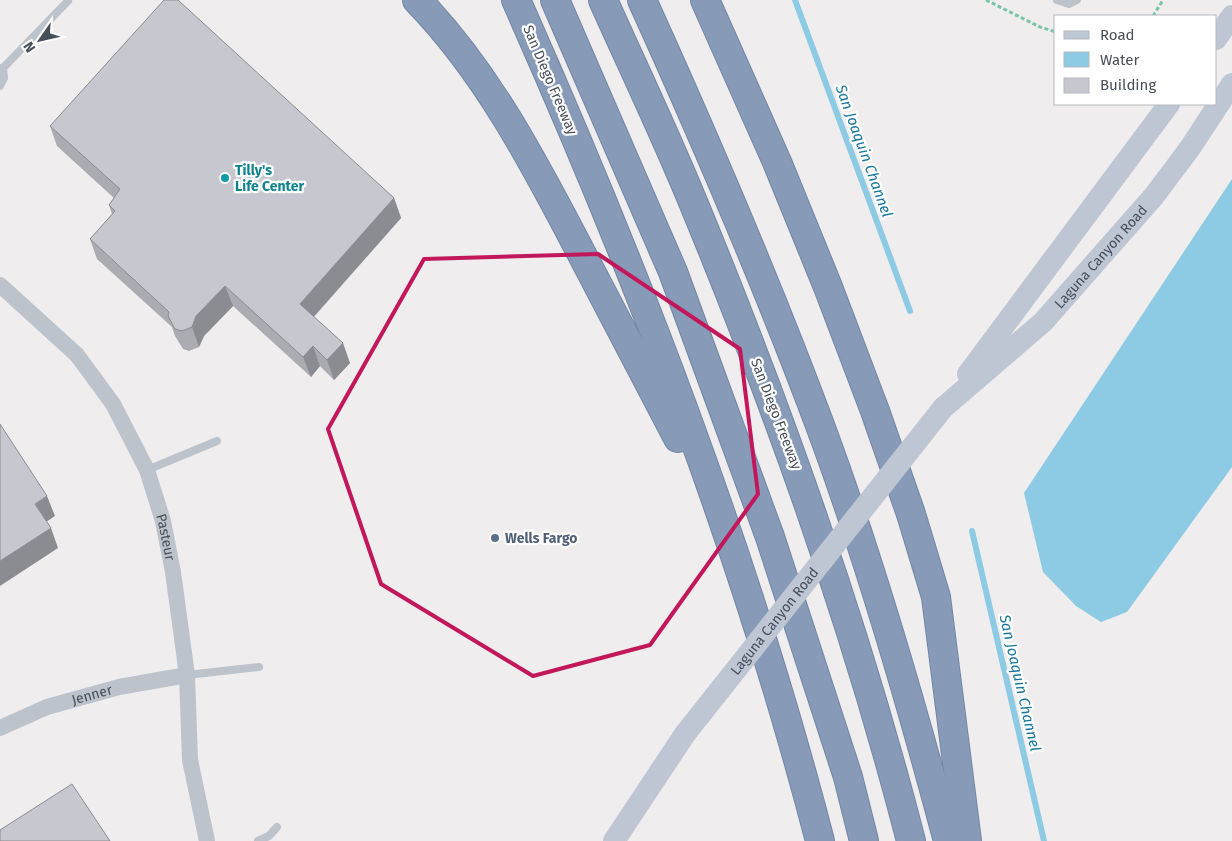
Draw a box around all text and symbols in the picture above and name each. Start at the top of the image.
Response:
north arrow [15,15,65,65]
legend [1054,15,1217,105]
street label: San Diego Freeway [519,23,581,137]
text: Road [1100,26,1135,44]
text: N [20,38,39,56]
text: Water [1100,51,1139,69]
text: Building [1100,76,1156,94]
water label: San Joaquin Channel [831,81,896,220]
place label: Tilly's Life Center [235,162,304,195]
marker: Tilly's Life Center [219,172,231,184]
street label: Laguna Canyon Road [1051,202,1151,312]
street label: San Diego Freeway [747,356,805,472]
street label: Pasteur [153,511,179,563]
place label: Wells Fargo [505,530,578,547]
marker: Wells Fargo [489,532,501,544]
street label: Laguna Canyon Road [727,564,822,678]
water label: San Joaquin Channel [995,612,1045,753]
street label: Jenner [70,681,115,708]

